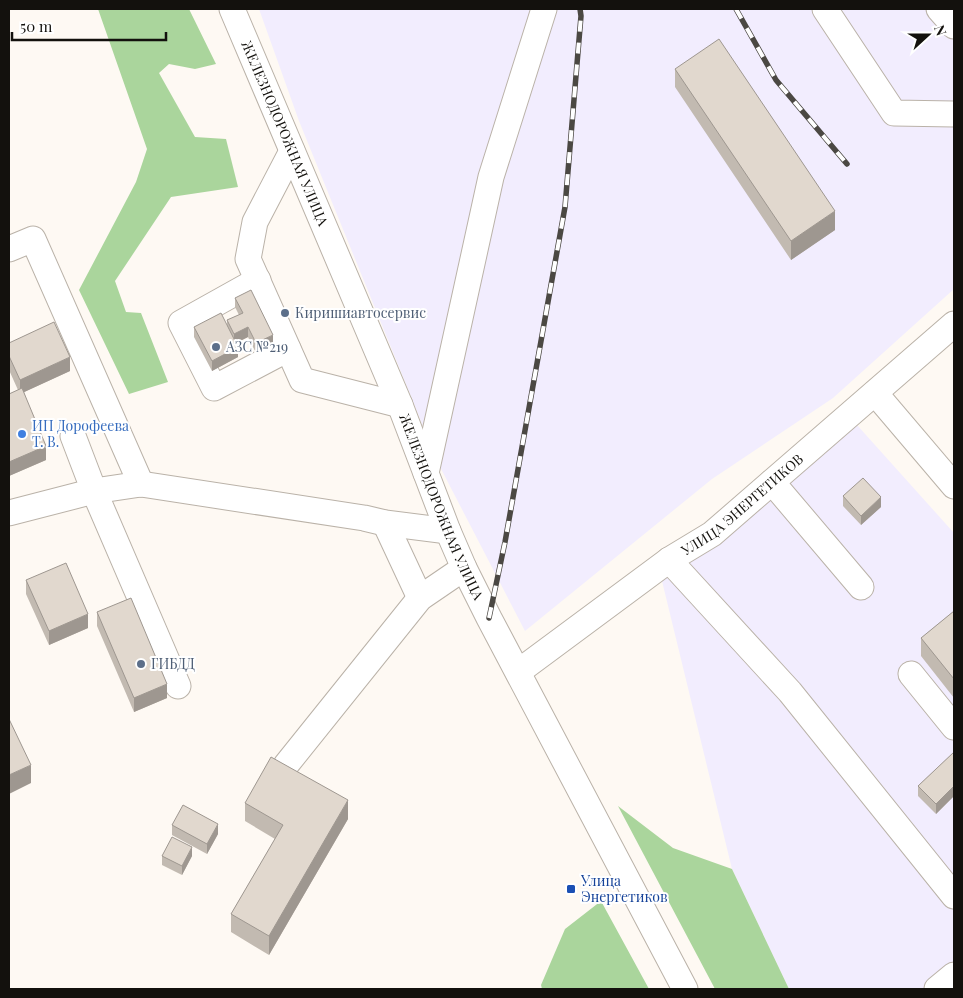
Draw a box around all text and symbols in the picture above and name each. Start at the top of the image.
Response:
scale bar [12,10,166,42]
north arrow [903,10,953,60]
text: 50 m [20,16,53,36]
text: N [930,22,951,38]
street label: ЖЕЛЕЗНОДОРОЖНАЯ УЛИЦА [237,37,333,229]
place label: Киришиавтосервис [295,303,426,322]
marker: Киришиавтосервис [279,307,291,319]
place label: АЗС №219 [225,337,288,356]
marker: АЗС №219 [210,341,222,353]
street label: ЖЕЛЕЗНОДОРОЖНАЯ УЛИЦА [395,411,488,603]
place label: ИП Дорофеева Т. В. [32,416,129,451]
marker: ИП Дорофеева Т. В. [16,428,28,440]
street label: УЛИЦА ЭНЕРГЕТИКОВ [677,449,807,560]
place label: ГИБДД [151,654,195,673]
marker: ГИБДД [135,658,147,670]
place label: Улица Энергетиков [580,871,668,906]
marker: Улица Энергетиков [565,883,577,895]

